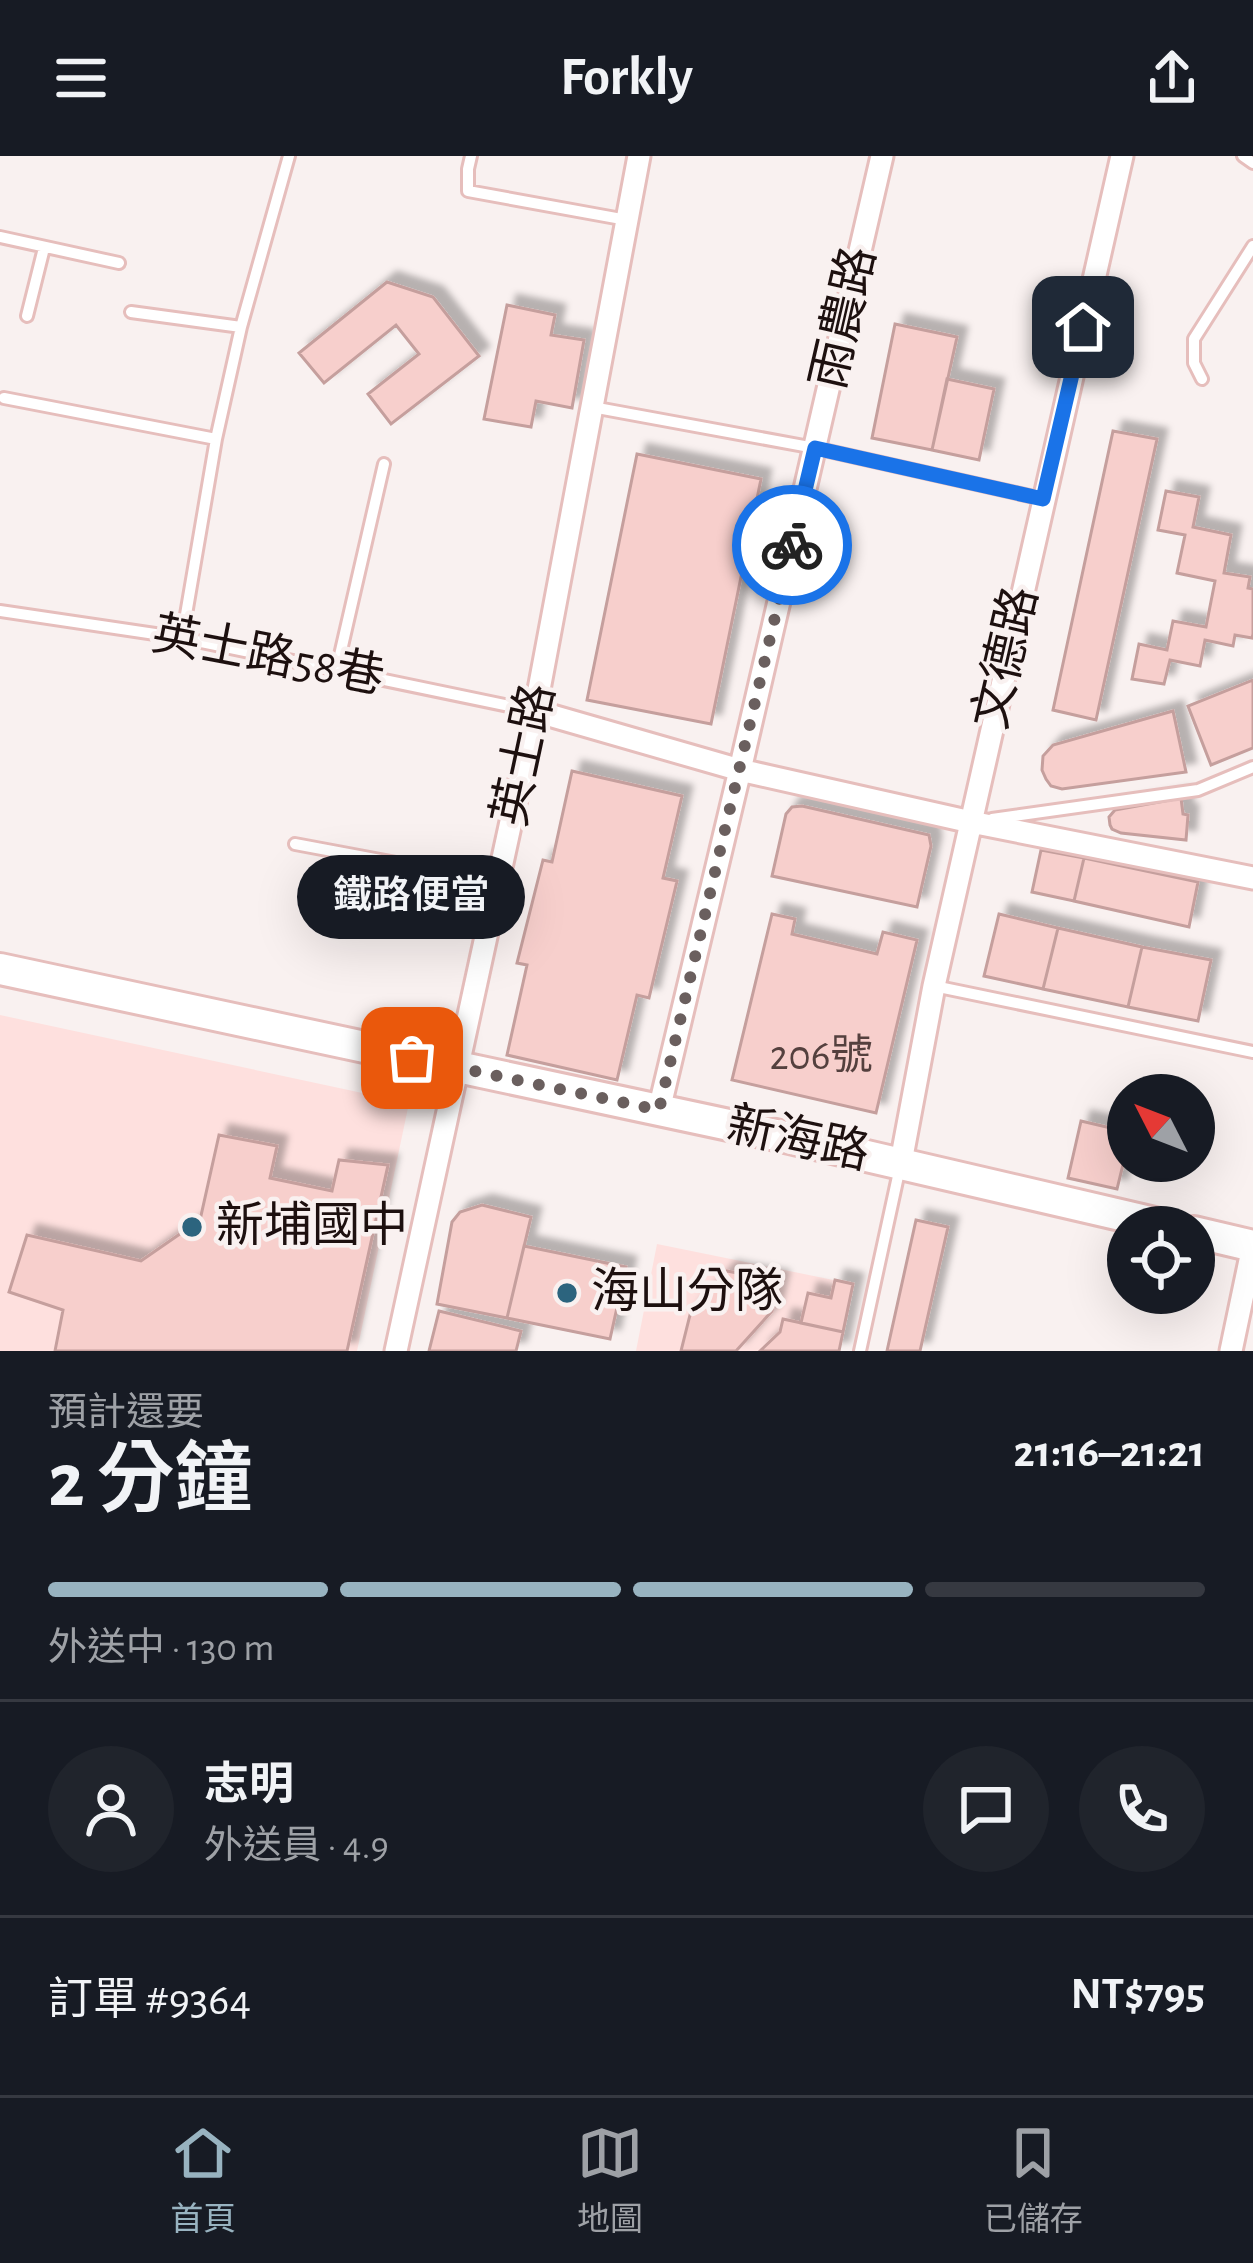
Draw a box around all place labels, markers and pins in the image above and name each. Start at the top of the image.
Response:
pin [1032,276,1134,378]
callout: 鐵路便當 [298,854,526,938]
pin [361,1007,463,1109]
place label: 新埔國中 [216,1200,408,1251]
marker: 新埔國中 [179,1214,205,1240]
place label: 海山分隊 [591,1266,783,1317]
marker: 海山分隊 [554,1280,580,1306]

